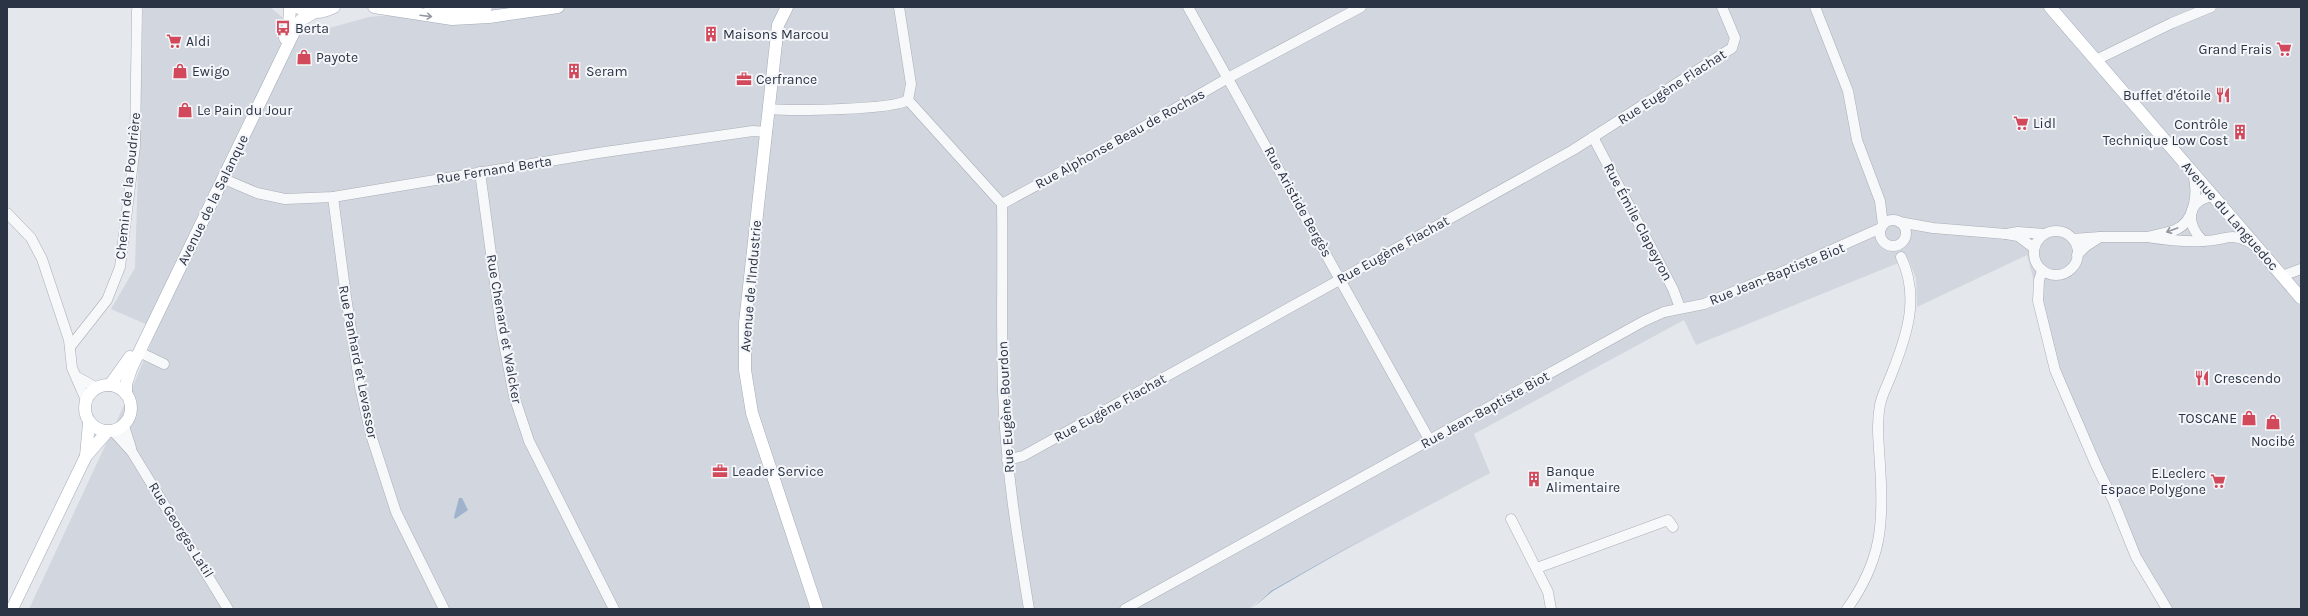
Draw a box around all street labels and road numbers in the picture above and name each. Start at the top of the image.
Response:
street label: Rue Eugène Flachat [1615,46,1729,128]
street label: Rue Alphonse Beau de Rochas [1032,85,1208,193]
street label: Chemin de la Poudrière [112,112,144,260]
street label: Avenue de la Salanque [174,132,252,268]
street label: Rue Aristide Bergès [1261,144,1335,260]
street label: Rue Fernand Berta [435,152,553,188]
street label: Avenue du Languedoc [2178,158,2282,274]
street label: Rue Émile Clapeyron [1600,160,1677,284]
street label: Rue Eugène Flachat [1334,212,1452,288]
street label: Avenue de l'Industrie [737,219,765,353]
street label: Rue Jean-Baptiste Biot [1707,239,1847,309]
street label: Rue Chenard et Walcker [482,253,526,406]
street label: Rue Panhard et Levassor [335,284,381,441]
street label: Rue Eugène Bourdon [994,341,1018,473]
street label: Rue Jean-Baptiste Biot [1418,368,1552,452]
street label: Rue Eugène Flachat [1051,370,1169,446]
street label: Rue Georges Latil [145,479,217,581]

